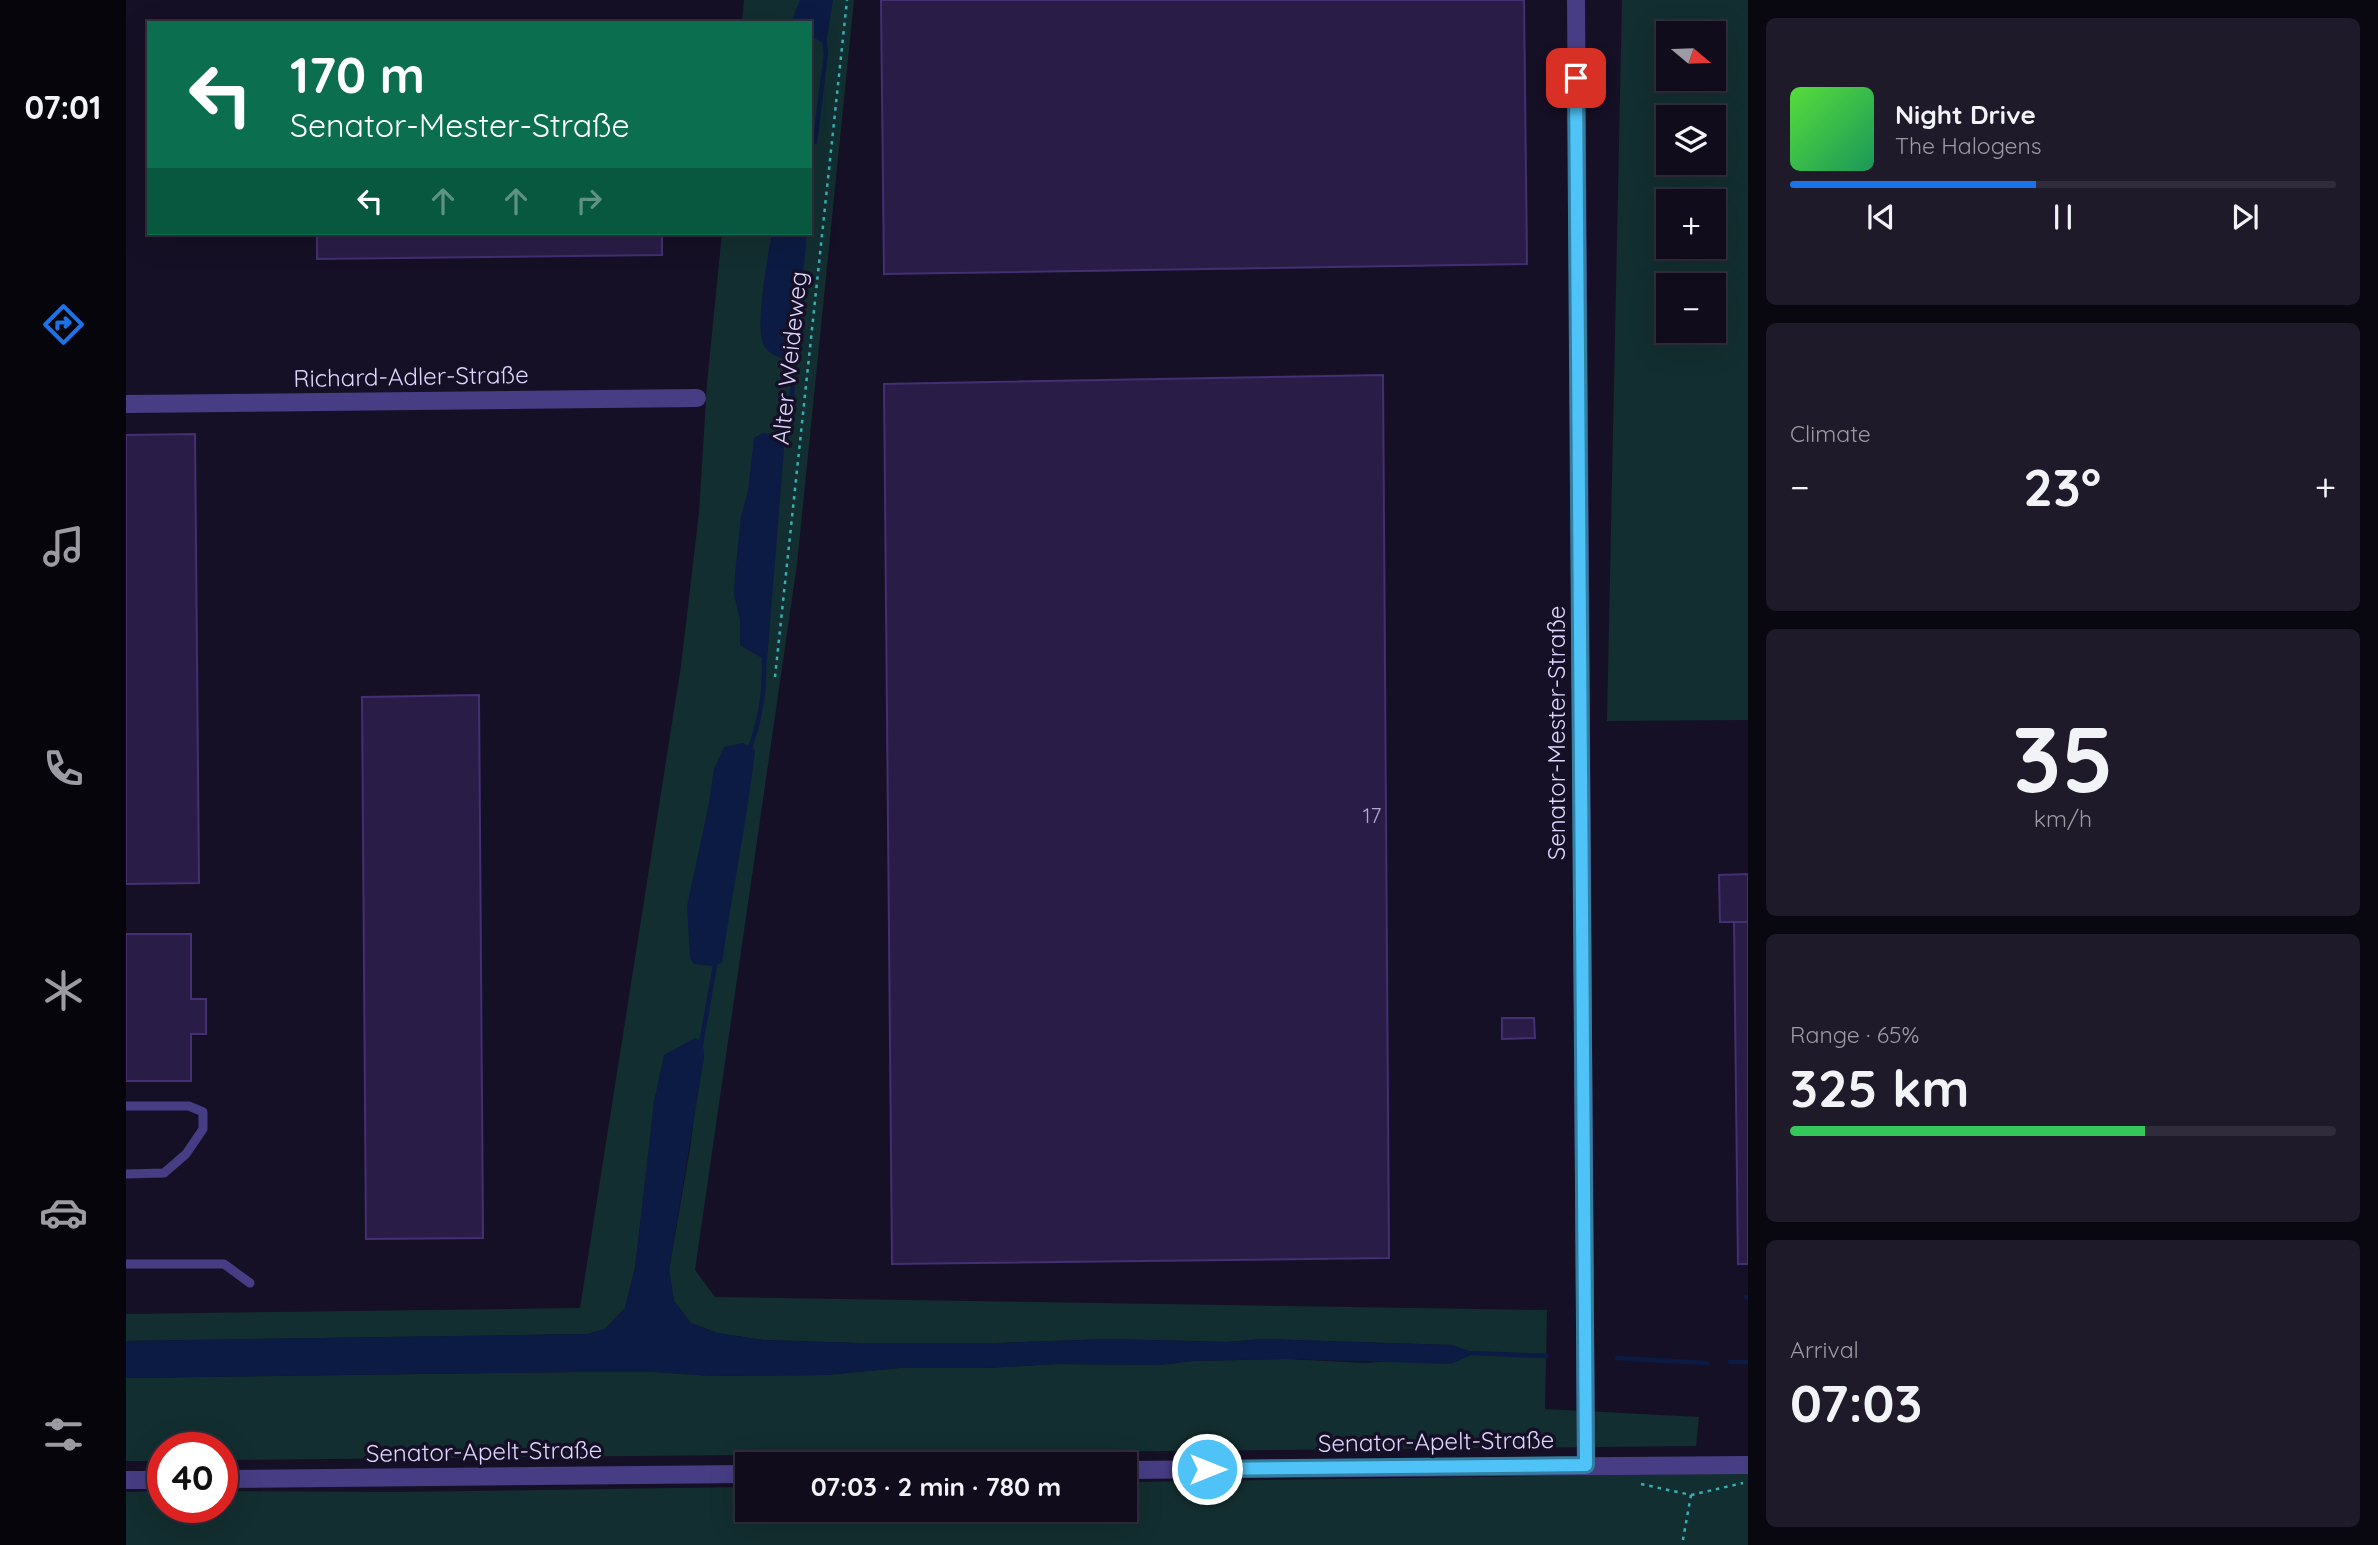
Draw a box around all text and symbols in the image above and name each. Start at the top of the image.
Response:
north arrow [1656,21,1726,91]
map controls [1656,21,1726,343]
text: 170 m [290,44,425,105]
pin [1546,48,1606,108]
icon: left [175,49,266,140]
icon: arrive [1557,59,1595,97]
text: 07:01 [25,87,101,127]
text: Night Drive [1895,98,2036,131]
text: Senator-Mester-Straße [290,105,630,145]
button: layers [1656,105,1726,175]
text: The Halogens [1895,131,2042,160]
icon: left [351,182,389,220]
icon: ahead [424,182,462,220]
icon: ahead [497,182,535,220]
icon: right [570,182,608,220]
button: + [1656,189,1726,259]
icon: previous [1862,198,1900,236]
icon: pause [2044,198,2082,236]
icon: next [2226,198,2264,236]
street label: Alter Weideweg [765,270,813,446]
button: − [1656,273,1726,343]
icon: directions [39,300,88,349]
street label: Richard-Adler-Straße [293,359,529,393]
text: Climate [1790,419,1871,448]
text: 23° [2023,454,2101,519]
text: − [1790,463,1810,511]
text: + [2315,463,2336,511]
icon: music [39,522,88,571]
street label: Senator-Mester-Straße [1541,606,1571,860]
text: 35 [2012,701,2114,815]
icon: phone [39,744,88,793]
house number: 17 [1363,802,1381,828]
text: km/h [2034,804,2092,833]
icon: climate [39,966,88,1015]
text: Range · 65% [1790,1020,1919,1049]
text: 325 km [1790,1055,1970,1120]
icon: car [39,1188,88,1237]
text: Arrival [1790,1335,1859,1364]
text: 07:03 [1790,1370,1922,1435]
icon: filters [39,1410,88,1459]
street label: Senator-Apelt-Straße [1318,1424,1554,1458]
speed limit sign: 40 [147,1432,238,1523]
position arrow [1170,1432,1244,1506]
street label: Senator-Apelt-Straße [366,1434,602,1468]
text: 07:03 · 2 min · 780 m [811,1470,1061,1503]

